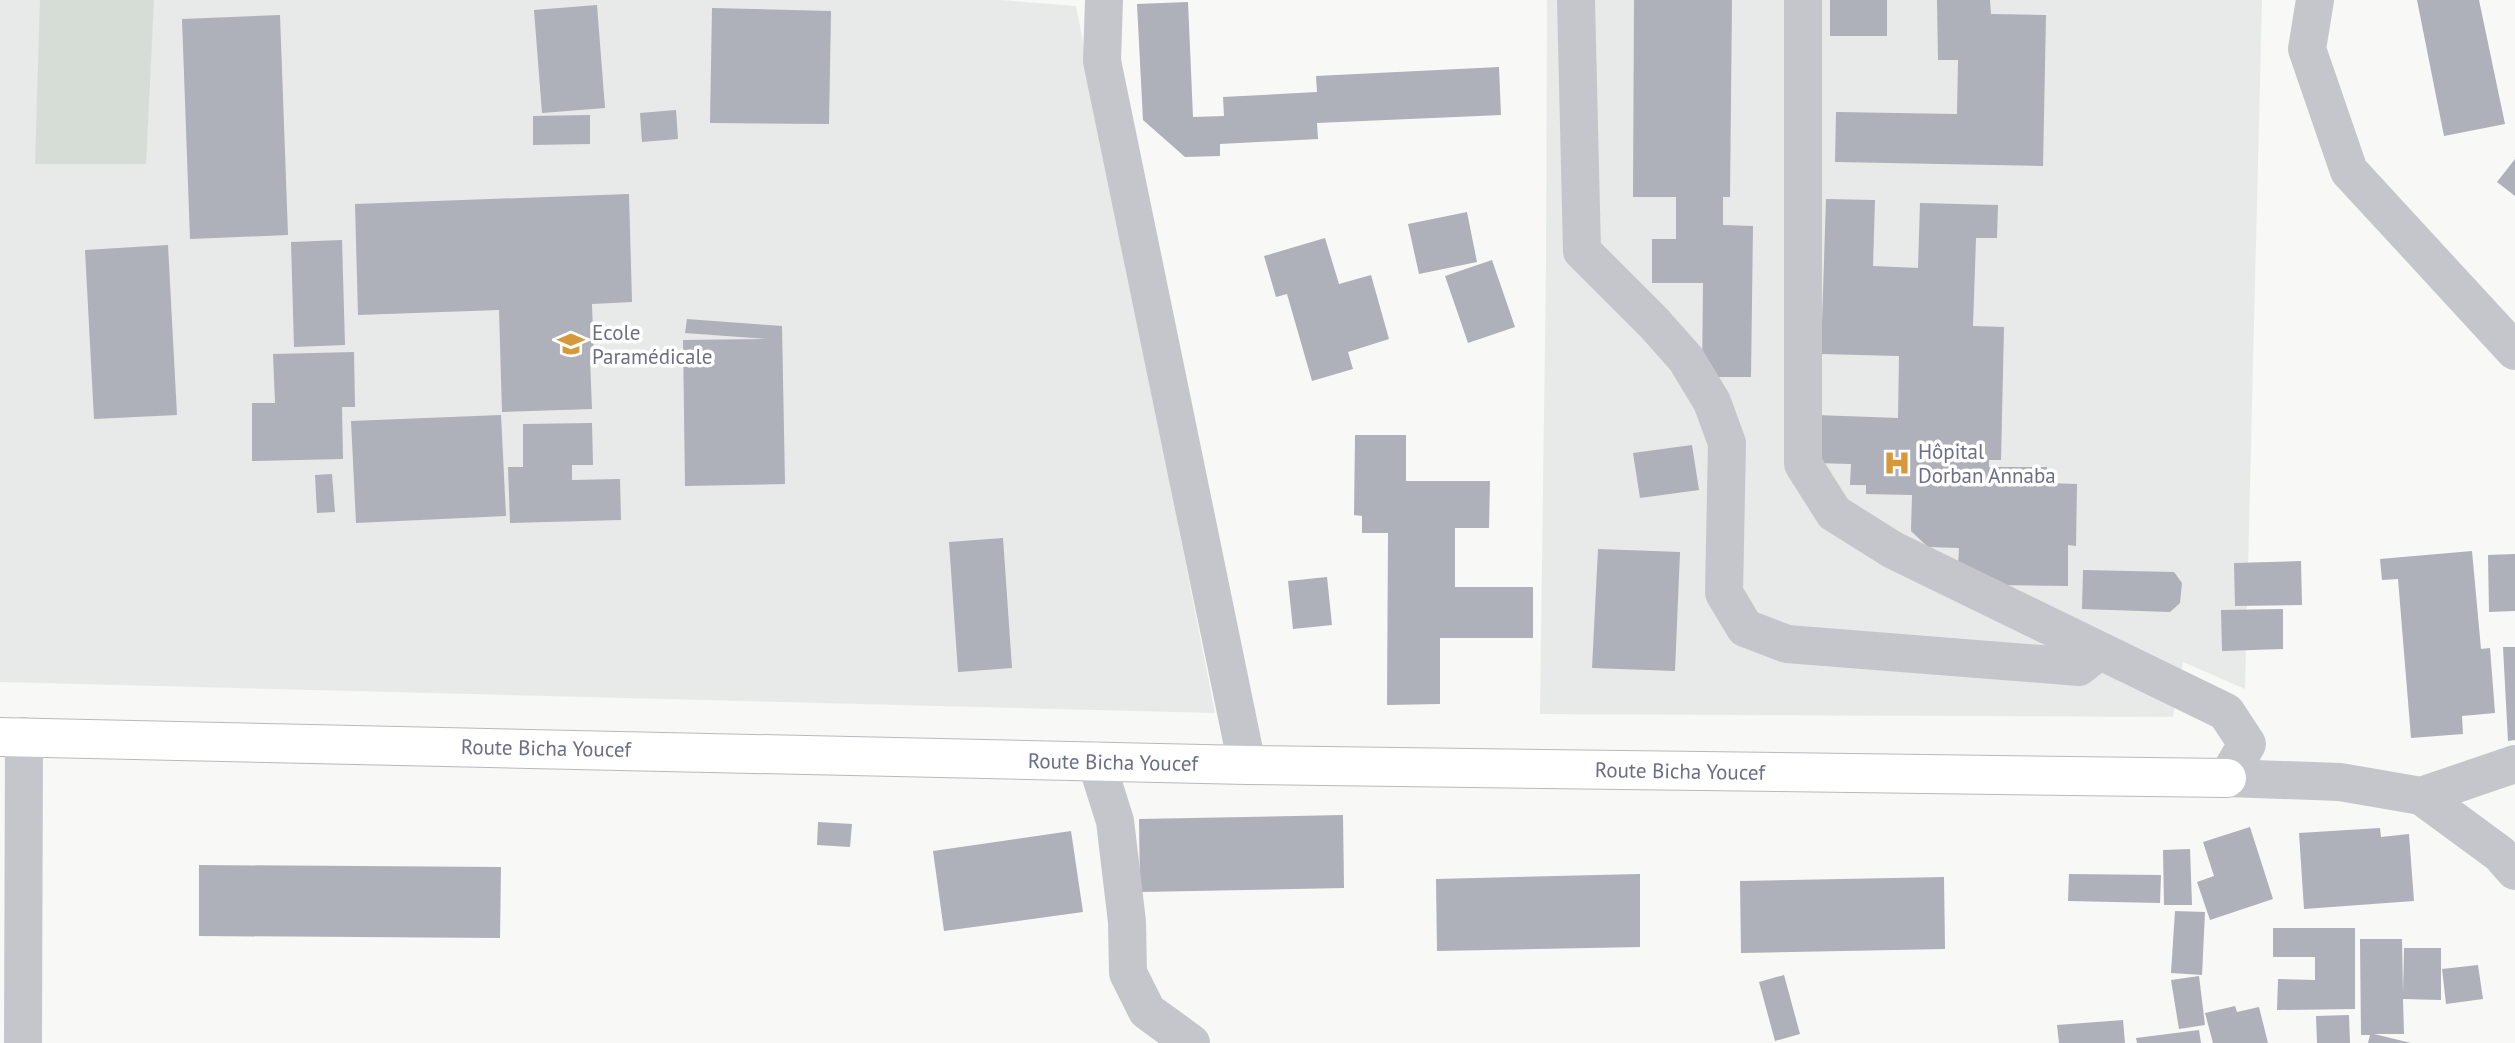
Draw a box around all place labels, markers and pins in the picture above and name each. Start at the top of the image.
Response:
place label: Ecole Paramédicale [592,319,712,370]
school or university icon: Ecole Paramédicale [556,329,586,359]
place label: Hôpital Dorban Annaba [1918,438,2056,489]
hospital icon: Hôpital Dorban Annaba [1882,448,1912,478]

